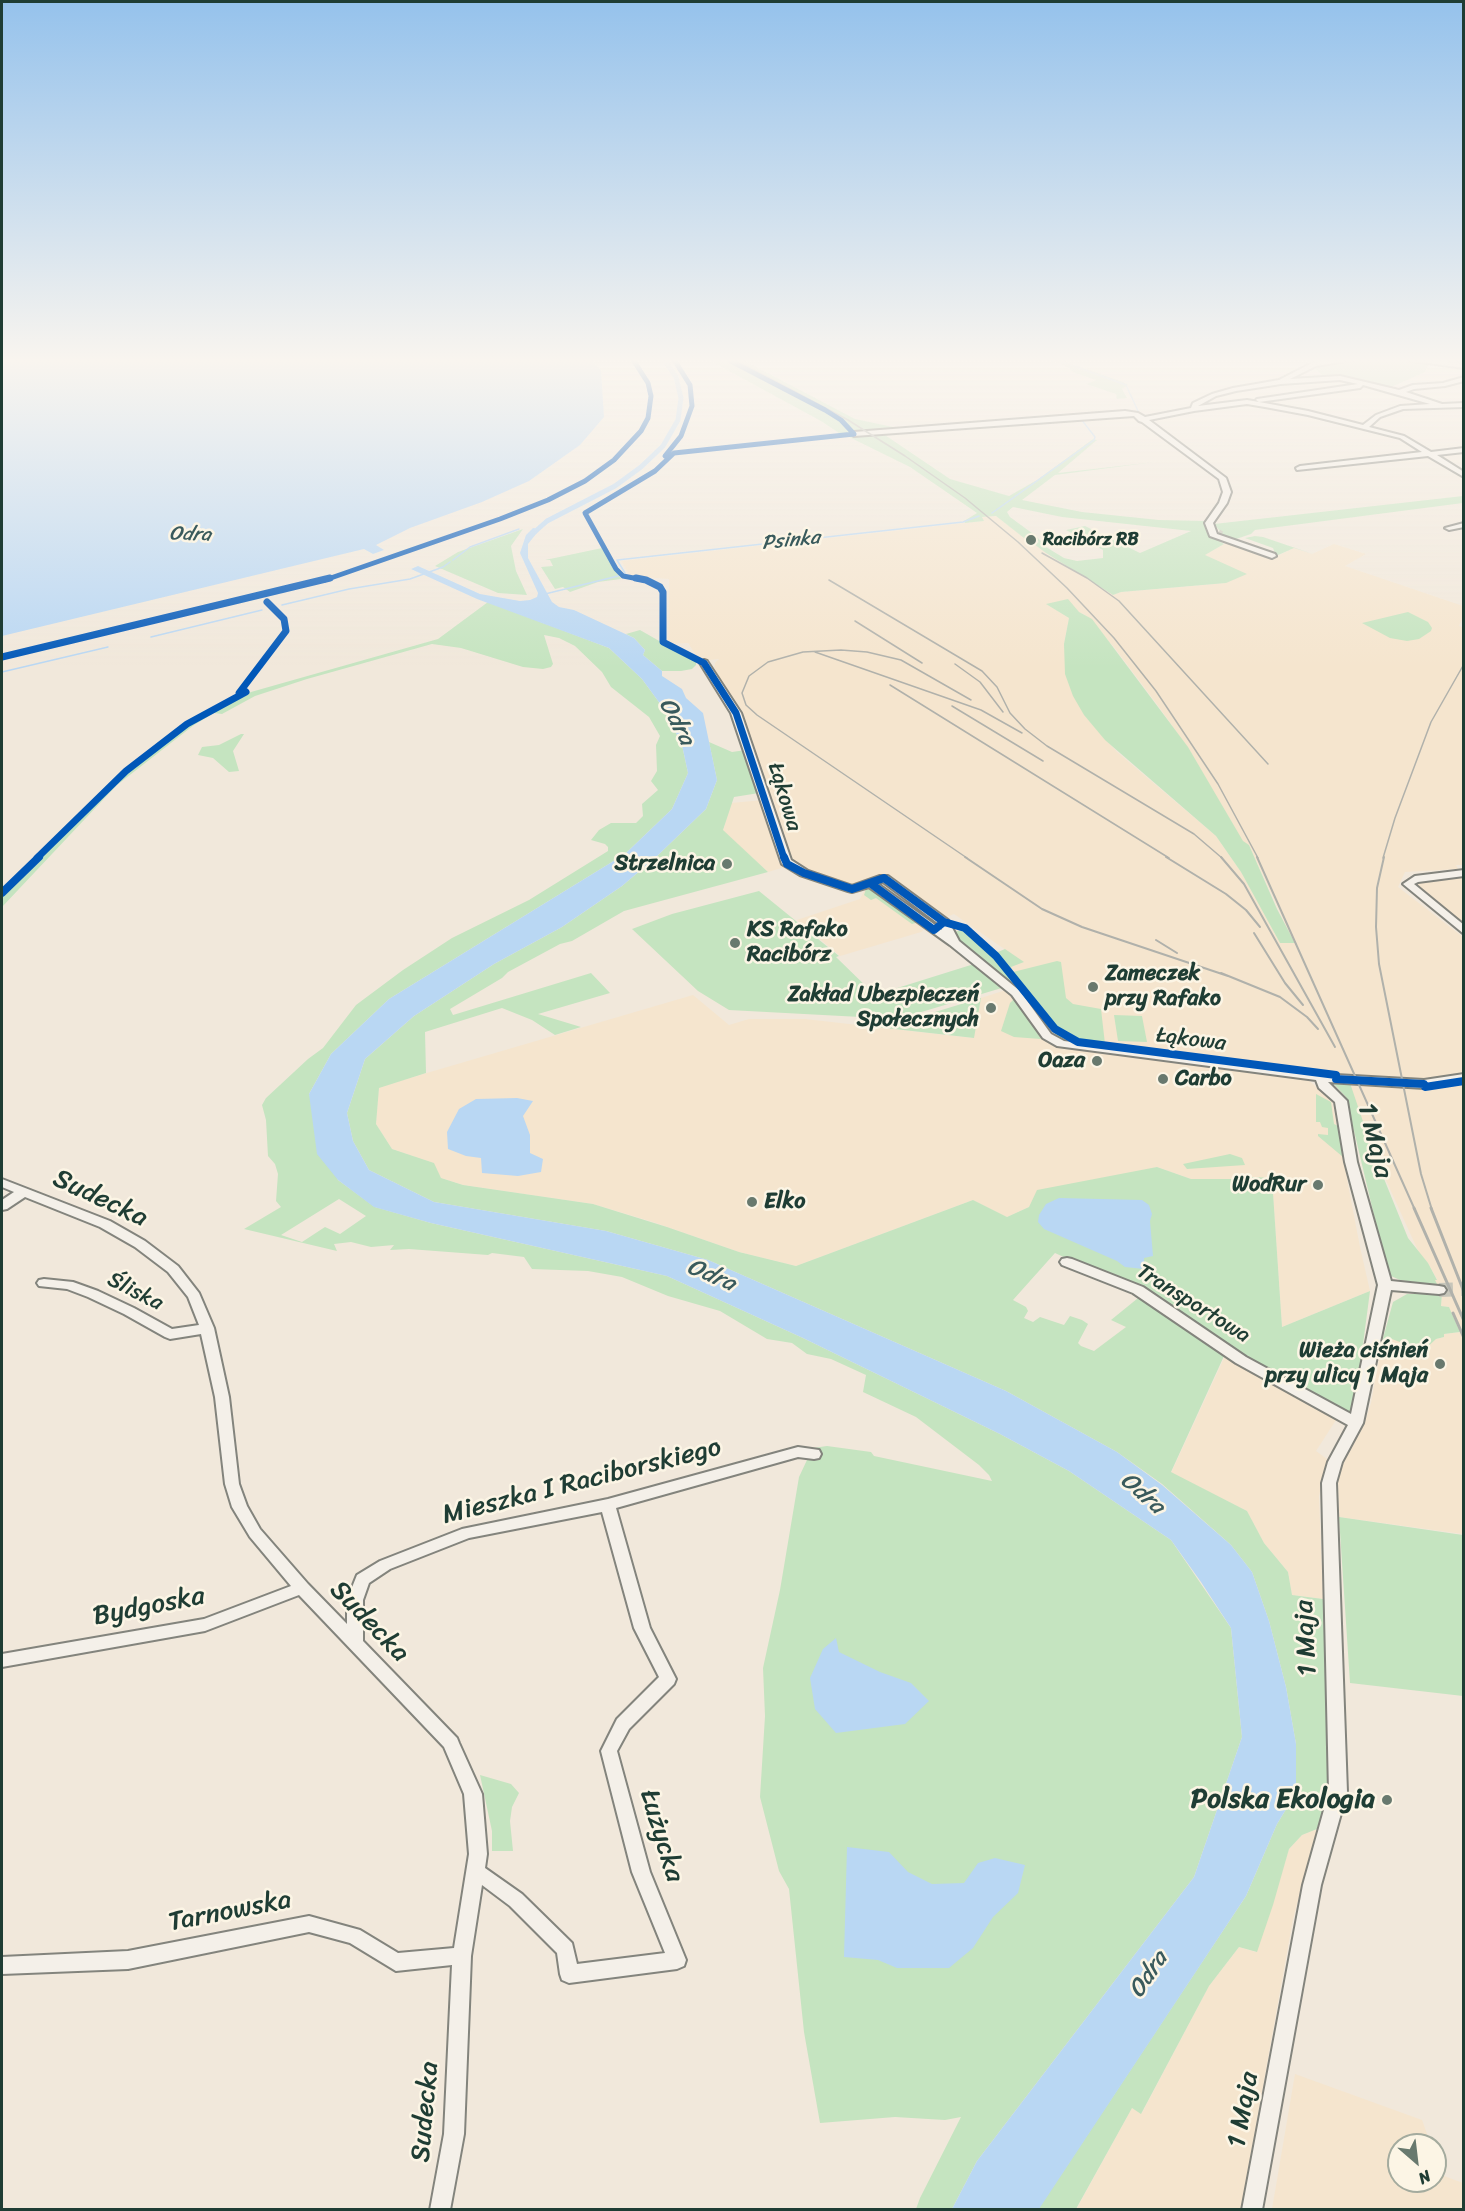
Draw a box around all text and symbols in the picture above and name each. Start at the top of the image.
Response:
water label: Odra [169,522,211,548]
water label: Psinka [761,526,821,556]
place label: Racibórz RB [1043,529,1139,551]
marker: Racibórz RB [1024,533,1038,547]
water label: Odra [652,693,700,751]
street label: Łąkowa [761,760,807,834]
place label: Strzelnica [615,851,715,877]
marker: Strzelnica [720,857,734,871]
place label: KS Rafako Racibórz [747,917,848,968]
marker: KS Rafako Racibórz [728,936,742,950]
place label: Zameczek przy Rafako [1105,961,1221,1012]
marker: Zameczek przy Rafako [1086,980,1100,994]
place label: Zakład Ubezpieczeń Społecznych [787,982,979,1034]
marker: Zakład Ubezpieczeń Społecznych [984,1001,998,1015]
street label: Łąkowa [1154,1023,1228,1057]
place label: Oaza [1038,1048,1085,1074]
marker: Oaza [1090,1054,1104,1068]
place label: Carbo [1175,1066,1232,1092]
marker: Carbo [1156,1072,1170,1086]
street label: 1 Maja [1349,1100,1399,1182]
street label: Sudecka [47,1163,153,1235]
place label: WodRur [1232,1172,1306,1198]
marker: WodRur [1311,1178,1325,1192]
place label: Elko [764,1189,805,1215]
marker: Elko [745,1195,759,1209]
water label: Odra [682,1253,740,1299]
street label: Transportowa [1131,1259,1255,1349]
street label: Śliska [103,1267,167,1317]
place label: Wieża ciśnień przy ulicy 1 Maja [1265,1338,1428,1390]
marker: Wieża ciśnień przy ulicy 1 Maja [1433,1357,1447,1371]
street label: Mieszka I Raciborskiego [439,1432,725,1532]
water label: Odra [1114,1467,1170,1521]
street label: Sudecka [322,1574,416,1670]
street label: Bydgoska [90,1580,208,1634]
street label: 1 Maja [1289,1599,1325,1677]
place label: Polska Ekologia [1191,1784,1375,1816]
street label: Łużycka [632,1786,690,1886]
marker: Polska Ekologia [1380,1793,1394,1807]
street label: Tarnowska [166,1884,294,1940]
water label: Odra [1123,1946,1175,2004]
street label: Sudecka [405,2060,447,2164]
street label: 1 Maja [1221,2070,1267,2150]
north arrow [1387,2133,1447,2193]
text: N [1413,2162,1436,2193]

